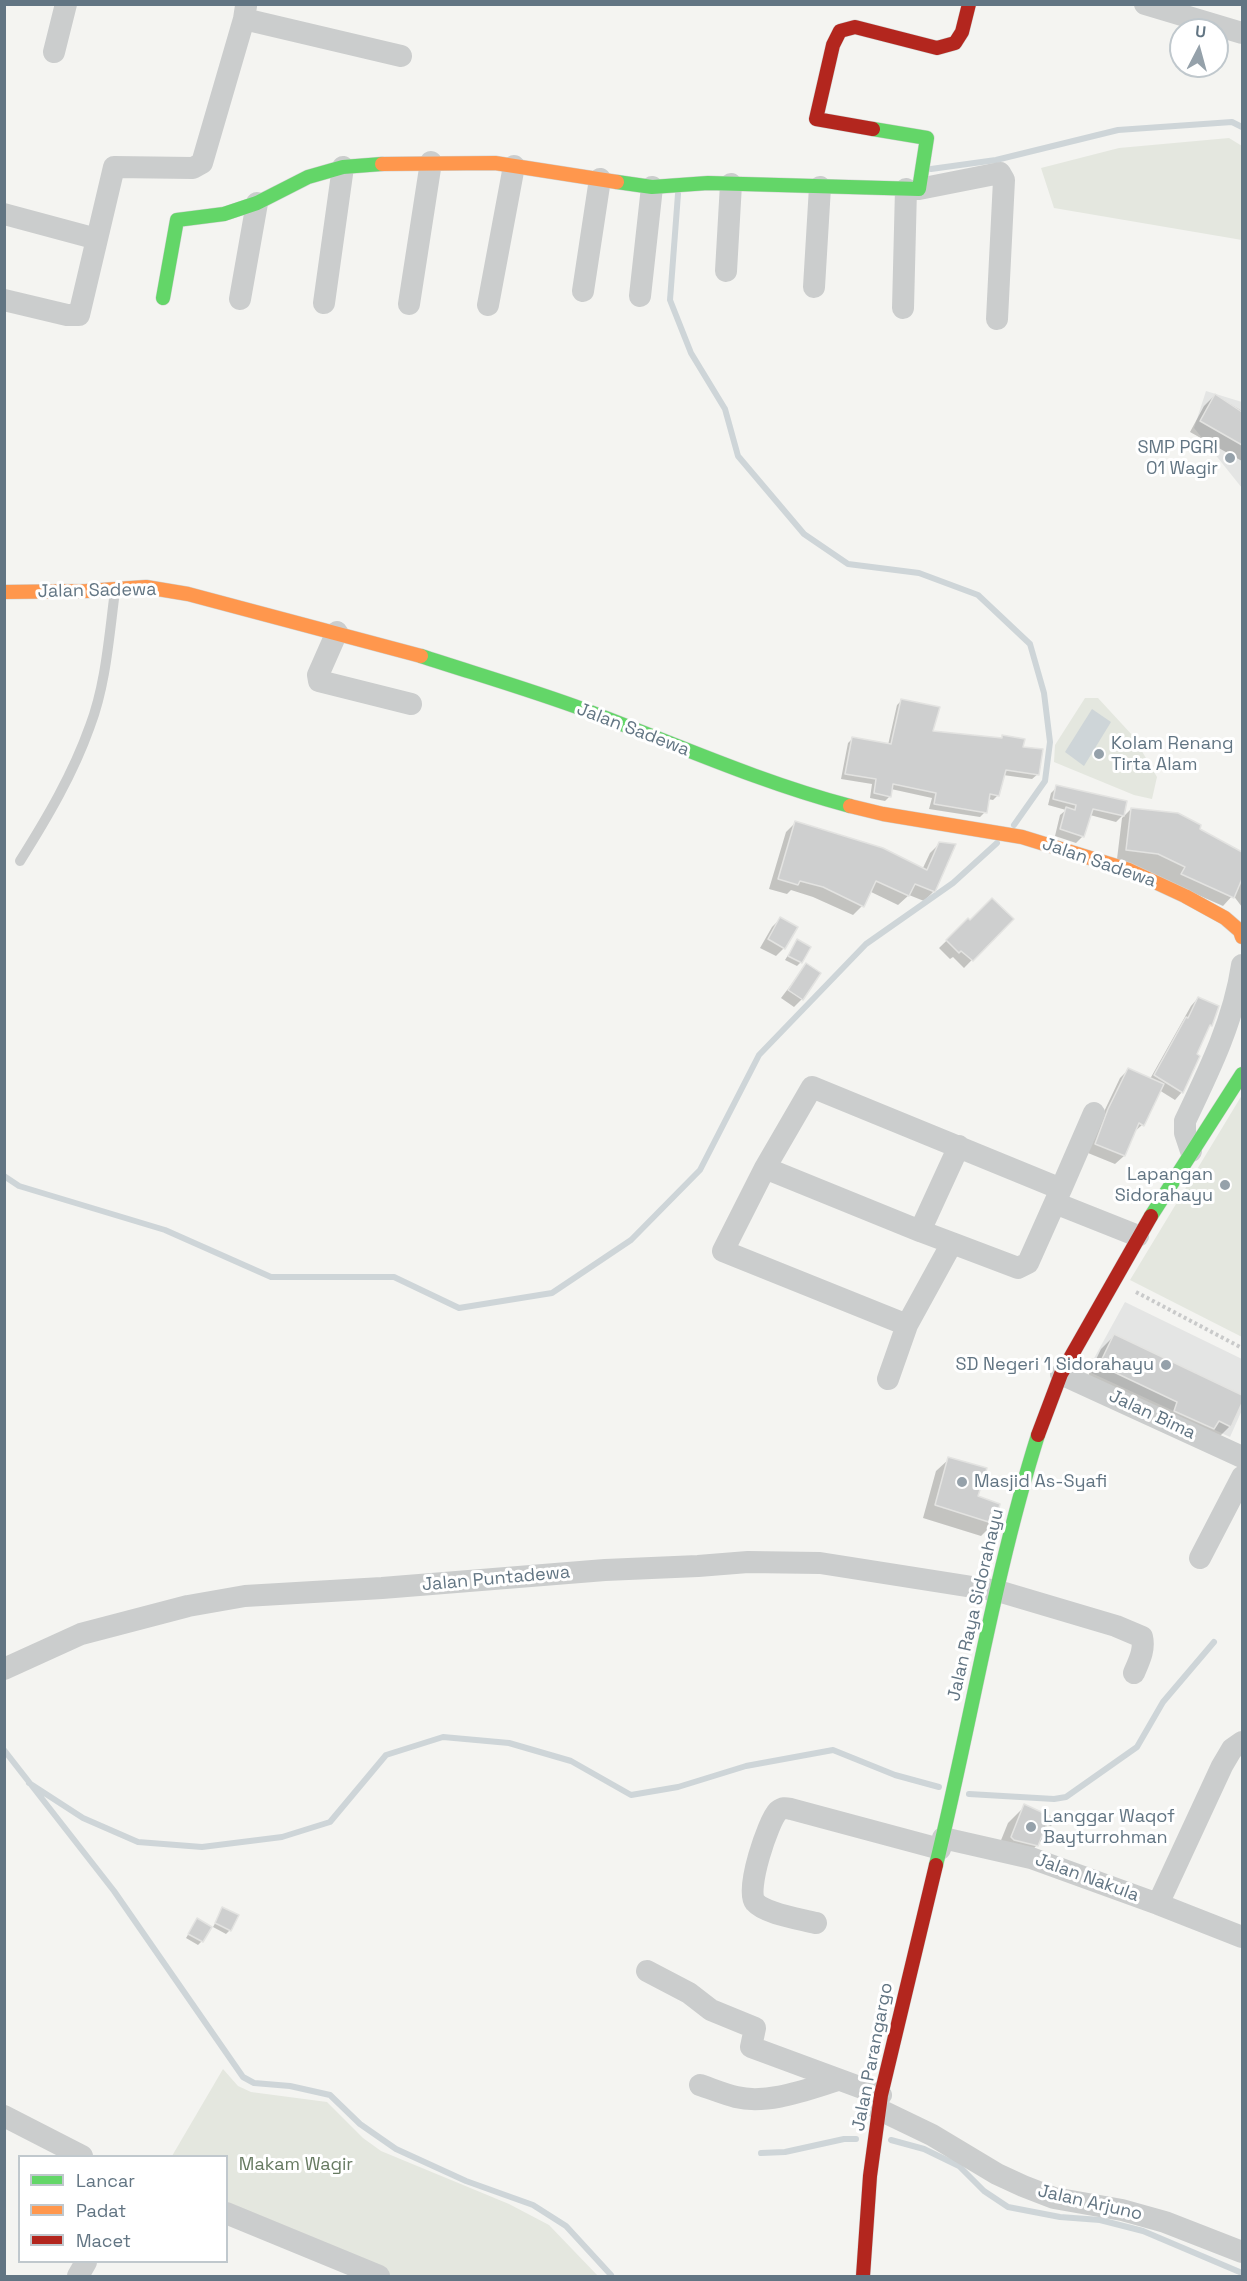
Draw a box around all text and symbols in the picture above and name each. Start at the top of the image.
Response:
north arrow [1169,18,1229,78]
text: U [1194,21,1207,43]
place label: SMP PGRI 01 Wagir [1138,437,1218,480]
marker: SMP PGRI 01 Wagir [1223,451,1237,465]
street label: Jalan Sadewa [37,579,157,603]
street label: Jalan Sadewa [574,699,692,761]
place label: Kolam Renang Tirta Alam [1111,733,1234,776]
marker: Kolam Renang Tirta Alam [1092,747,1106,761]
street label: Jalan Sadewa [1039,833,1159,893]
place label: Lapangan Sidorahayu [1115,1164,1213,1206]
marker: Lapangan Sidorahayu [1218,1178,1232,1192]
place label: SD Negeri 1 Sidorahayu [956,1354,1154,1376]
marker: SD Negeri 1 Sidorahayu [1159,1358,1173,1372]
street label: Jalan Bima [1105,1386,1199,1444]
place label: Masjid As-Syafi [974,1471,1107,1493]
marker: Masjid As-Syafi [955,1475,969,1489]
street label: Jalan Raya Sidorahayu [943,1507,1009,1703]
street label: Jalan Puntadewa [421,1562,571,1596]
place label: Langgar Waqof Bayturrohman [1043,1806,1175,1848]
marker: Langgar Waqof Bayturrohman [1024,1820,1038,1834]
street label: Jalan Nakula [1032,1849,1142,1907]
street label: Jalan Parangargo [848,1981,898,2133]
park label: Makam Wagir [239,2154,353,2176]
legend [18,2155,228,2263]
text: Lancar [76,2169,135,2192]
street label: Jalan Arjuno [1036,2180,1144,2226]
text: Padat [76,2199,126,2222]
text: Macet [76,2229,131,2252]

